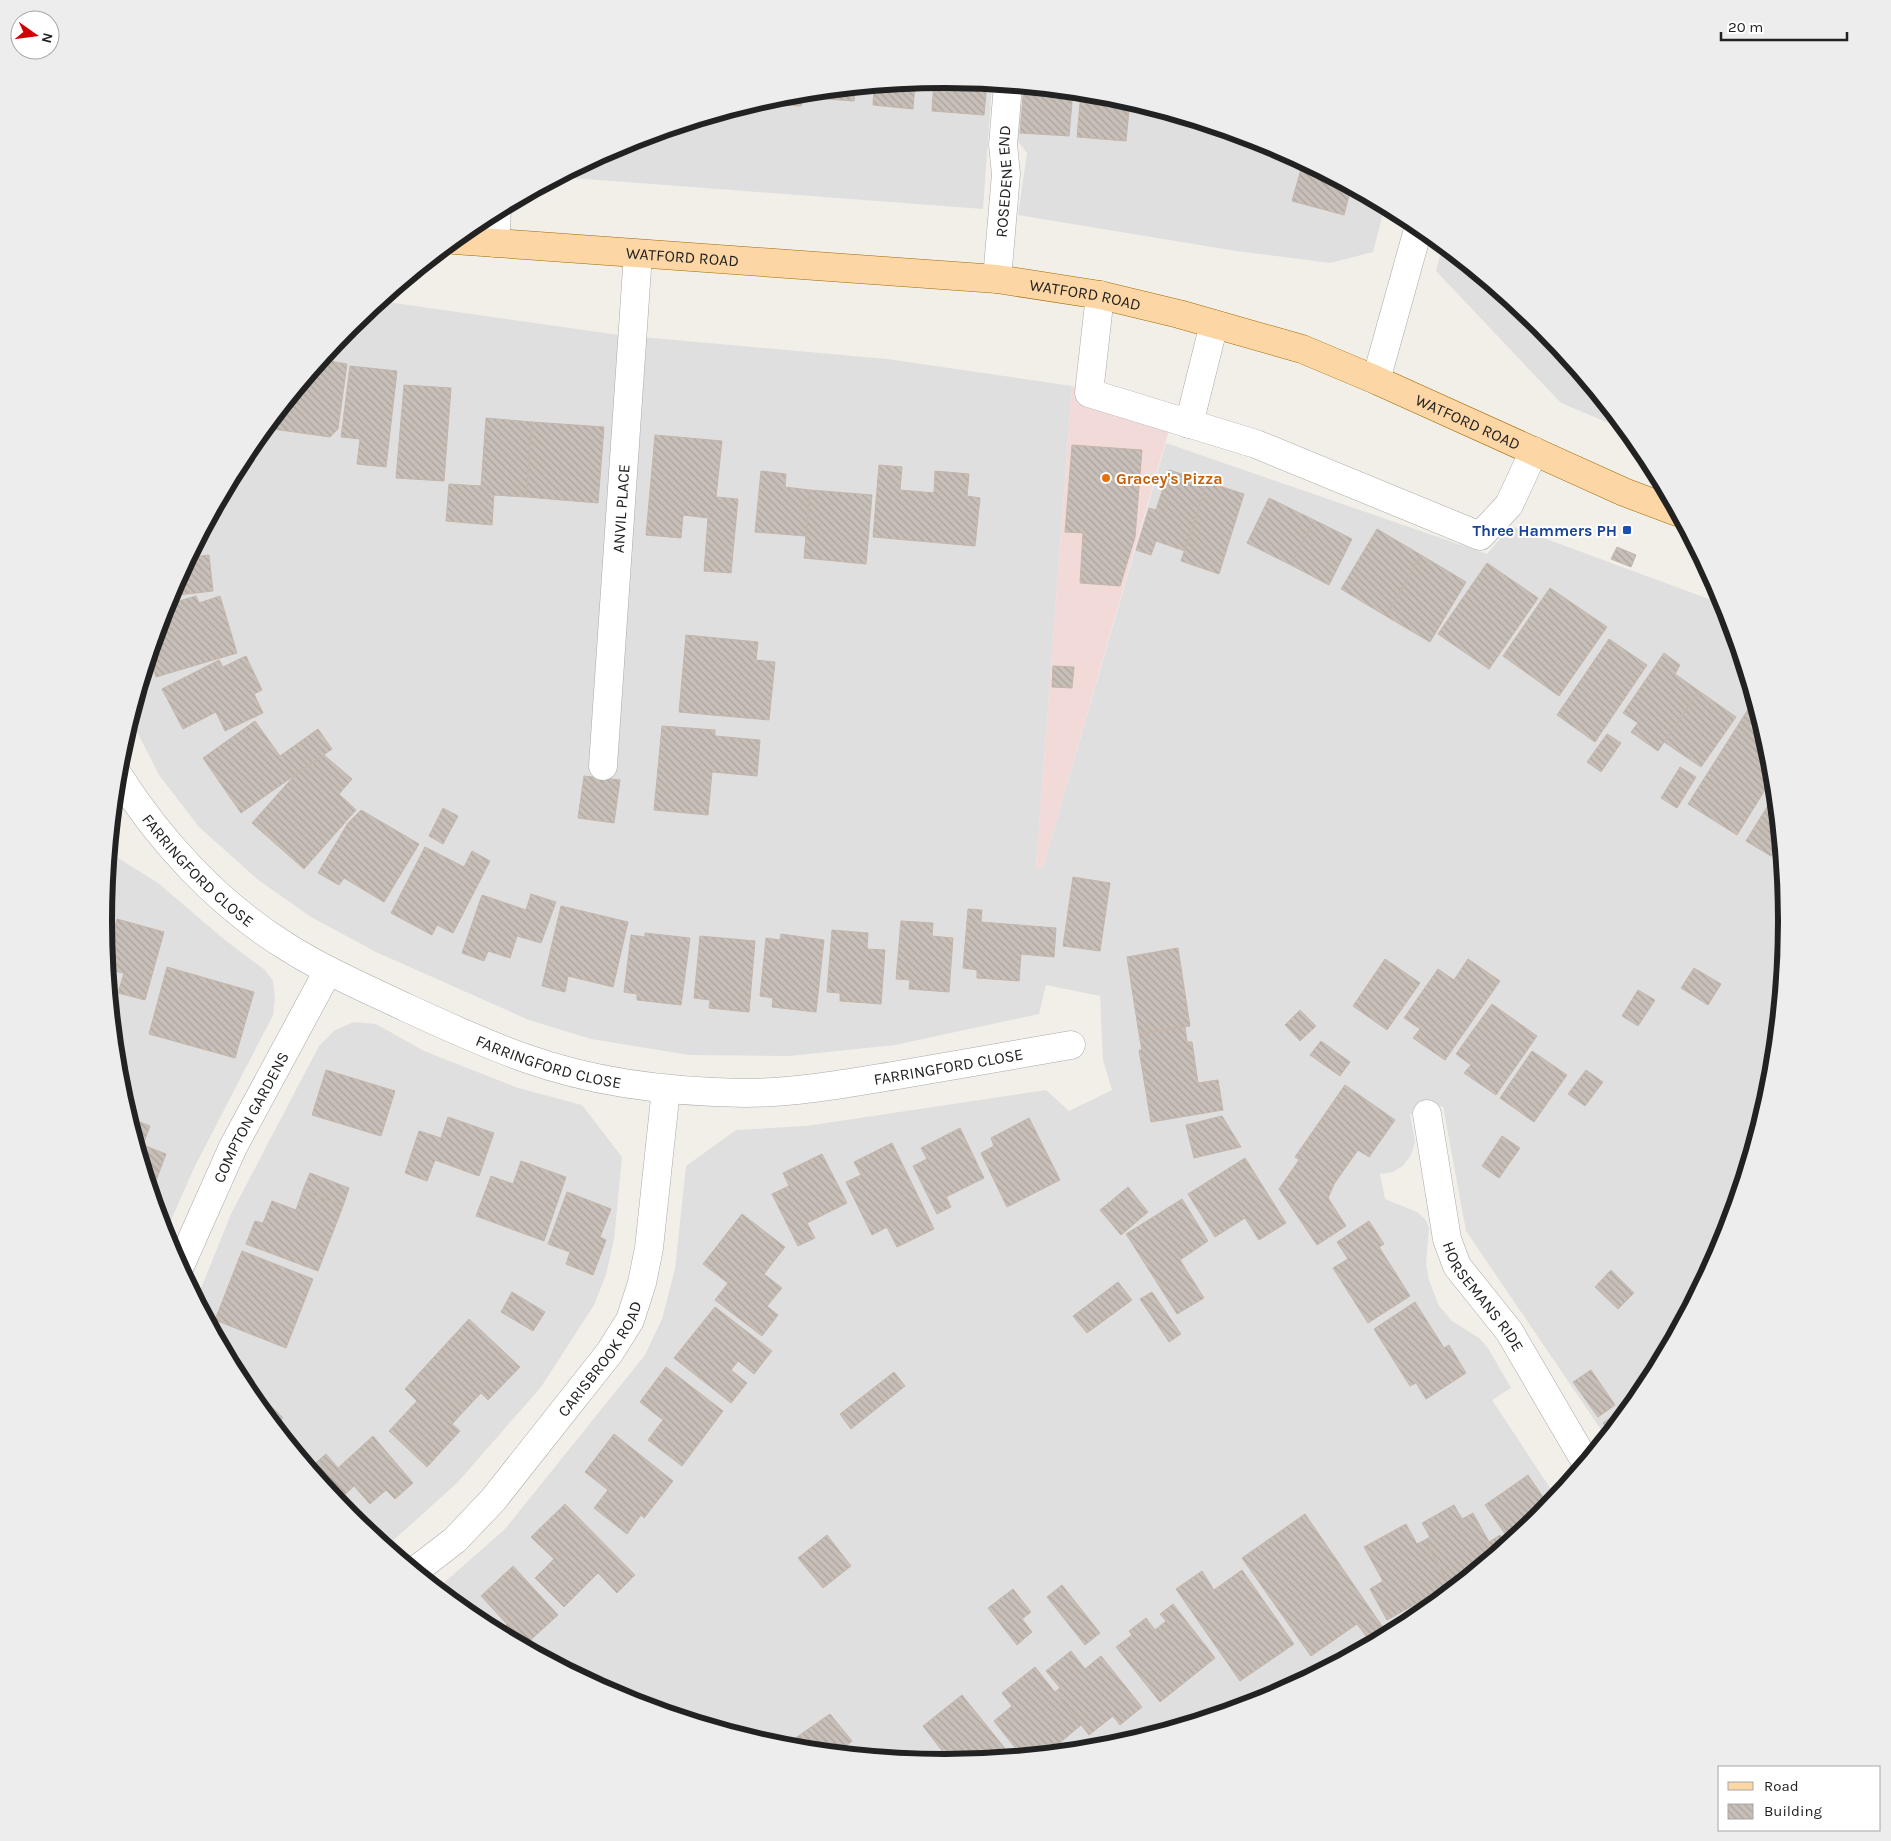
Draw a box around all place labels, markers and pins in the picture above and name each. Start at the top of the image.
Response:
place label: Gracey's Pizza [1116,469,1223,488]
marker: Gracey's Pizza [1100,472,1112,484]
place label: Three Hammers PH [1472,521,1617,540]
marker: Three Hammers PH [1621,524,1633,536]

